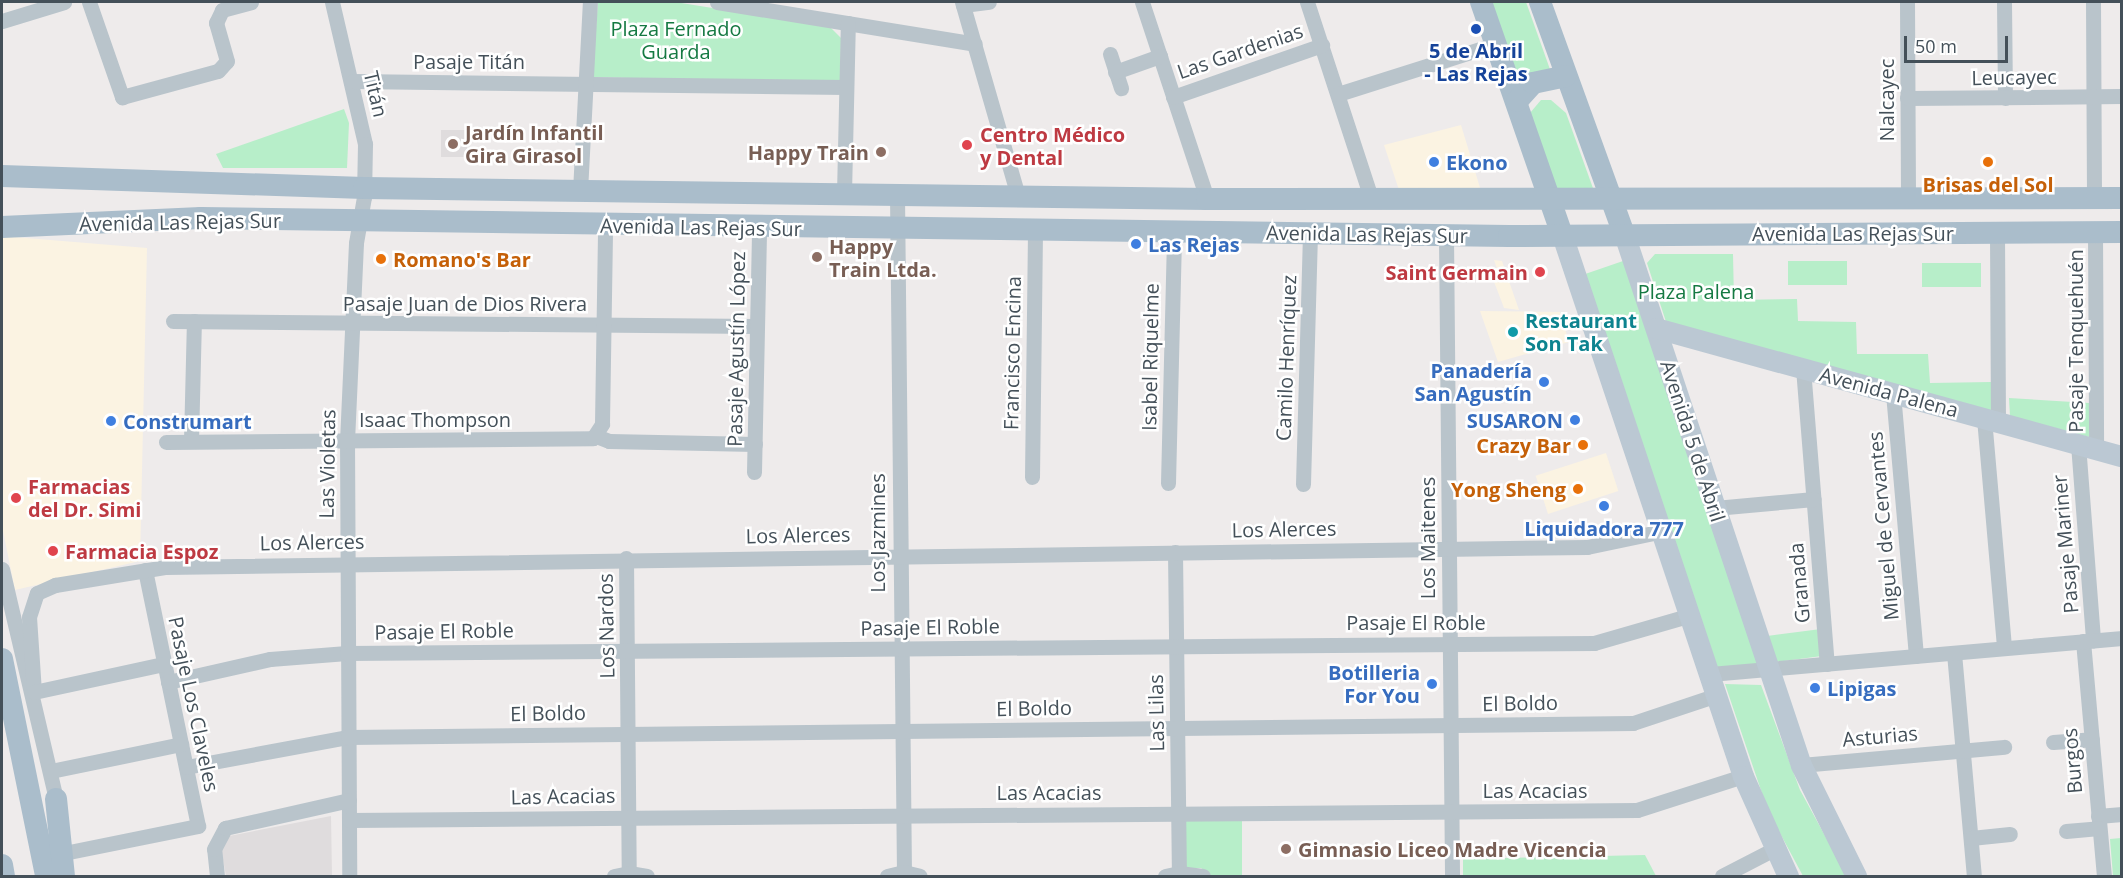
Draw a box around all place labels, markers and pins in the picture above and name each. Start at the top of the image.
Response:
marker: 5 de Abril - Las Rejas [1469,22,1483,36]
place label: 5 de Abril - Las Rejas [1424,38,1528,85]
place label: Jardín Infantil Gira Girasol [465,120,604,167]
place label: Centro Médico y Dental [980,122,1125,169]
marker: Centro Médico y Dental [958,136,976,154]
marker: Jardín Infantil Gira Girasol [446,137,460,151]
place label: Happy Train [748,140,869,164]
marker: Happy Train [874,145,888,159]
place label: Ekono [1446,150,1508,174]
marker: Ekono [1427,155,1441,169]
marker: Brisas del Sol [1981,155,1995,169]
place label: Brisas del Sol [1922,172,2054,196]
place label: Las Rejas [1148,232,1240,256]
place label: Happy Train Ltda. [829,234,937,281]
marker: Las Rejas [1129,237,1143,251]
place label: Romano's Bar [393,247,531,271]
marker: Happy Train Ltda. [810,250,824,264]
marker: Romano's Bar [374,252,388,266]
place label: Saint Germain [1385,260,1528,284]
marker: Saint Germain [1533,265,1547,279]
place label: Restaurant Son Tak [1525,308,1637,355]
marker: Restaurant Son Tak [1506,325,1520,339]
place label: Panadería San Agustín [1414,358,1532,405]
marker: Panadería San Agustín [1537,375,1551,389]
place label: SUSARON [1467,408,1563,432]
place label: Construmart [123,409,252,433]
marker: SUSARON [1568,413,1582,427]
marker: Construmart [104,414,118,428]
place label: Crazy Bar [1476,433,1571,457]
marker: Crazy Bar [1576,438,1590,452]
place label: Farmacias del Dr. Simi [28,474,141,521]
place label: Yong Sheng [1451,477,1566,501]
marker: Yong Sheng [1571,482,1585,496]
marker: Farmacias del Dr. Simi [9,491,23,505]
marker: Liquidadora 777 [1597,499,1611,513]
place label: Liquidadora 777 [1524,516,1684,540]
place label: Farmacia Espoz [65,539,218,563]
marker: Farmacia Espoz [46,544,60,558]
place label: Botilleria For You [1328,660,1420,707]
place label: Lipigas [1827,676,1896,700]
marker: Botilleria For You [1425,677,1439,691]
marker: Lipigas [1808,681,1822,695]
place label: Gimnasio Liceo Madre Vicencia [1298,837,1607,861]
marker: Gimnasio Liceo Madre Vicencia [1279,842,1293,856]

